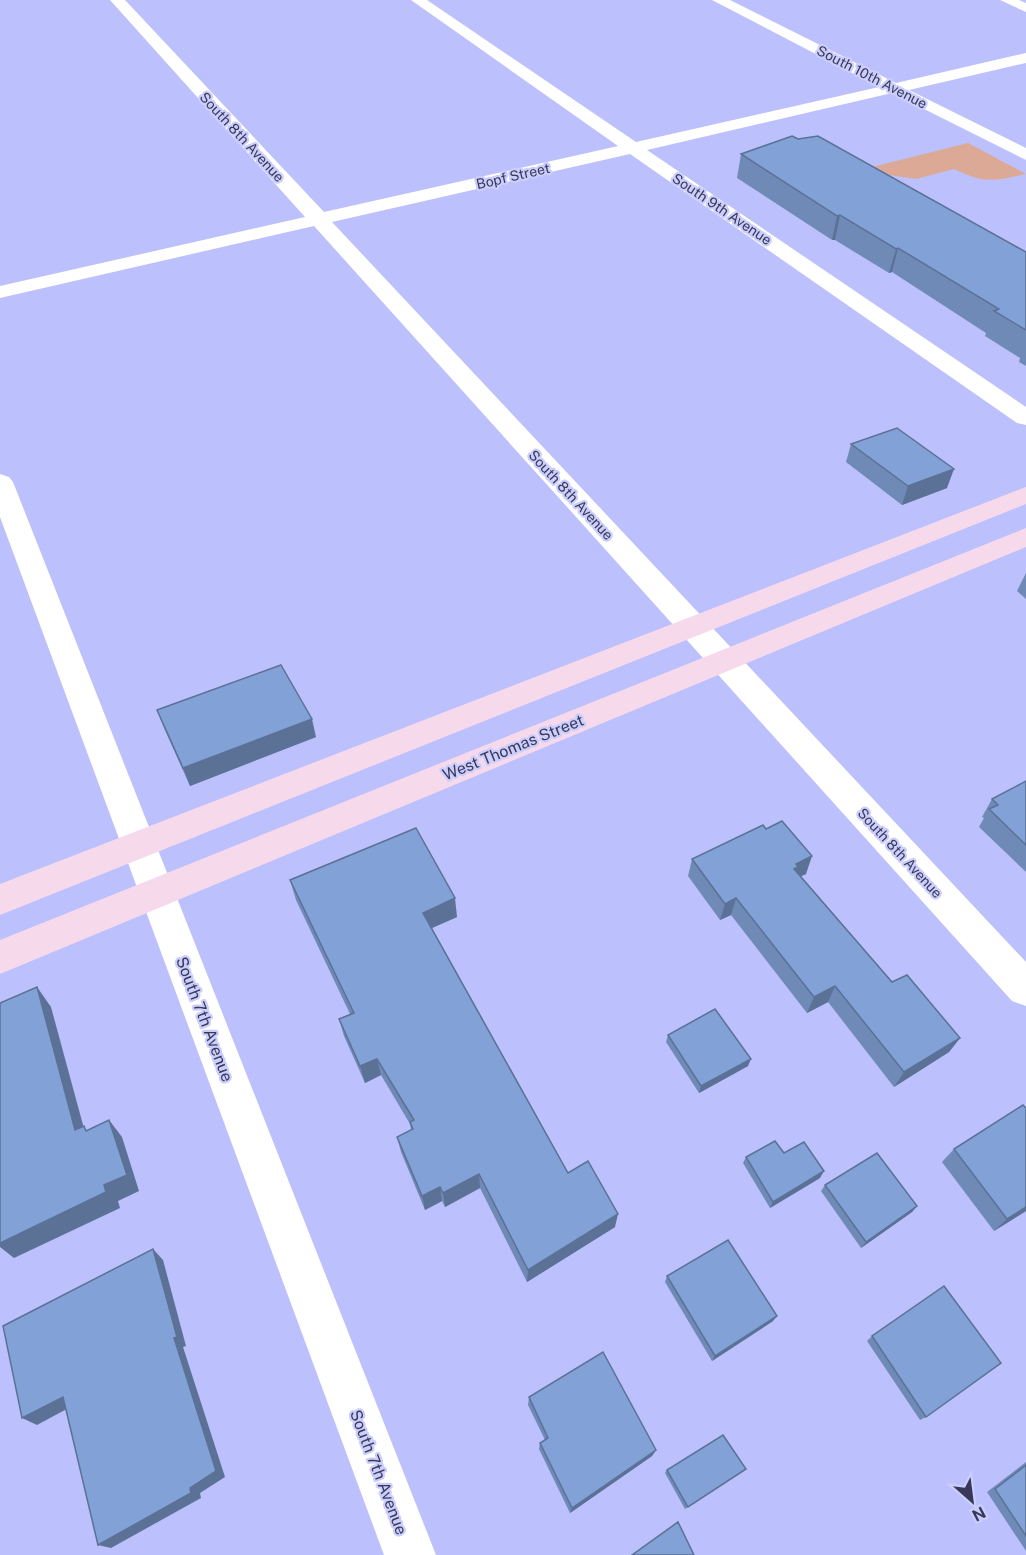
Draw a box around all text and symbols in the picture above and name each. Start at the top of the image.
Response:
street label: South 10th Avenue [814,42,930,112]
street label: South 8th Avenue [196,89,288,185]
street label: Bopf Street [475,160,551,192]
street label: South 9th Avenue [669,170,775,248]
street label: South 8th Avenue [525,447,617,543]
street label: West Thomas Street [440,710,587,784]
street label: South 8th Avenue [854,805,946,901]
street label: South 7th Avenue [172,954,237,1084]
street label: South 7th Avenue [346,1407,411,1537]
north arrow [942,1471,1002,1531]
text: N [969,1502,989,1525]

